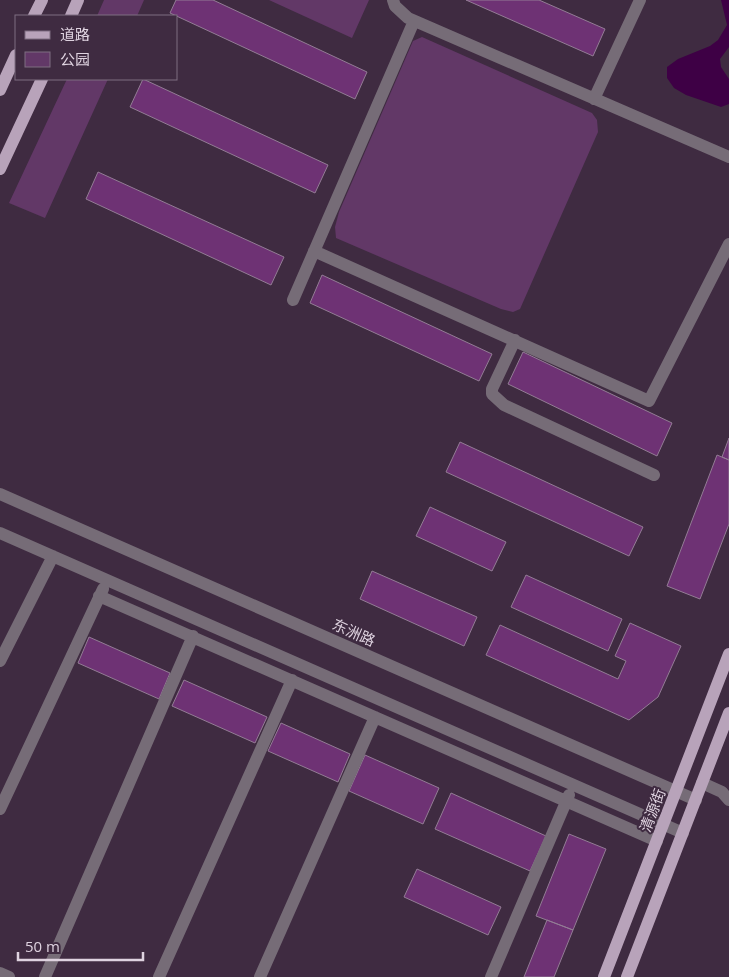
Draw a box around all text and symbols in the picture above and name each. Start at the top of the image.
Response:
legend [15,15,178,80]
text: 道路 [60,24,90,44]
text: 公园 [60,49,90,69]
street label: 东洲路 [329,614,379,650]
street label: 清源街 [635,785,669,835]
scale bar [18,930,142,962]
text: 50 m [25,936,60,956]

